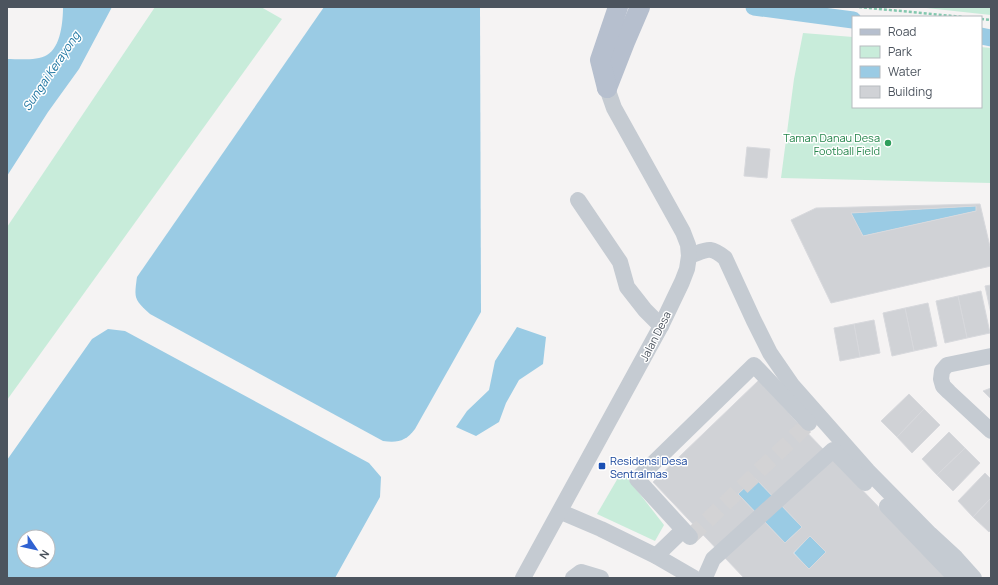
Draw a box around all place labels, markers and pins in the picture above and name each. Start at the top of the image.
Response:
place label: Taman Danau Desa Football Field [783,130,880,158]
marker: Taman Danau Desa Football Field [883,138,893,148]
place label: Residensi Desa Sentralmas [610,453,687,481]
marker: Residensi Desa Sentralmas [597,461,607,471]

